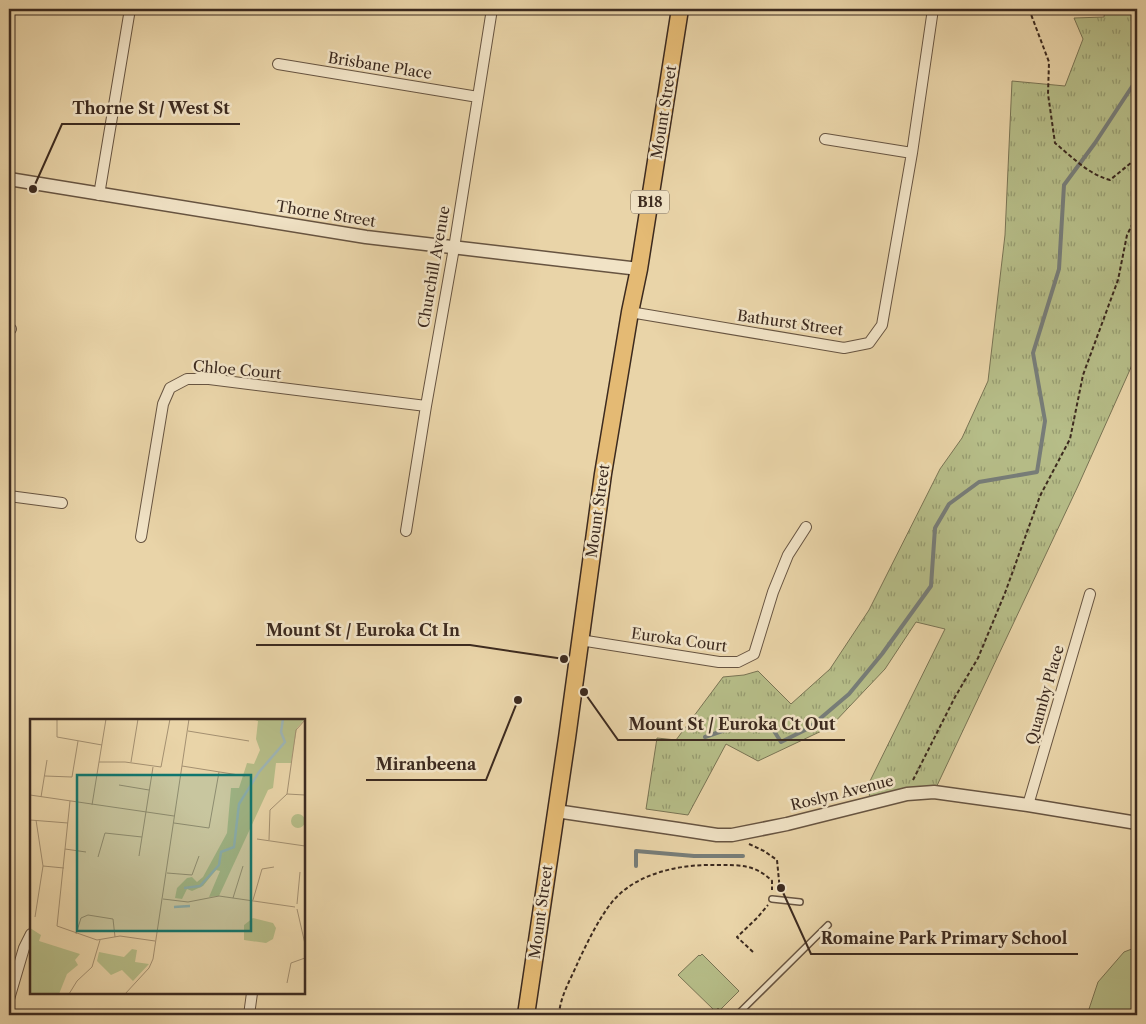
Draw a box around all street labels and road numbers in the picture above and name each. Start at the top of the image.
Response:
street label: Brisbane Place [327,48,433,83]
street label: Mount Street [647,63,680,160]
road number: B18 [631,190,669,213]
street label: Thorne Street [275,196,378,231]
street label: Churchill Avenue [413,204,454,330]
street label: Bathurst Street [736,306,845,339]
street label: Chloe Court [192,356,283,383]
street label: Mount Street [582,462,614,559]
street label: Euroka Court [630,623,729,656]
street label: Quamby Place [1021,643,1068,747]
street label: Roslyn Avenue [788,771,895,814]
street label: Mount Street [525,863,557,960]

